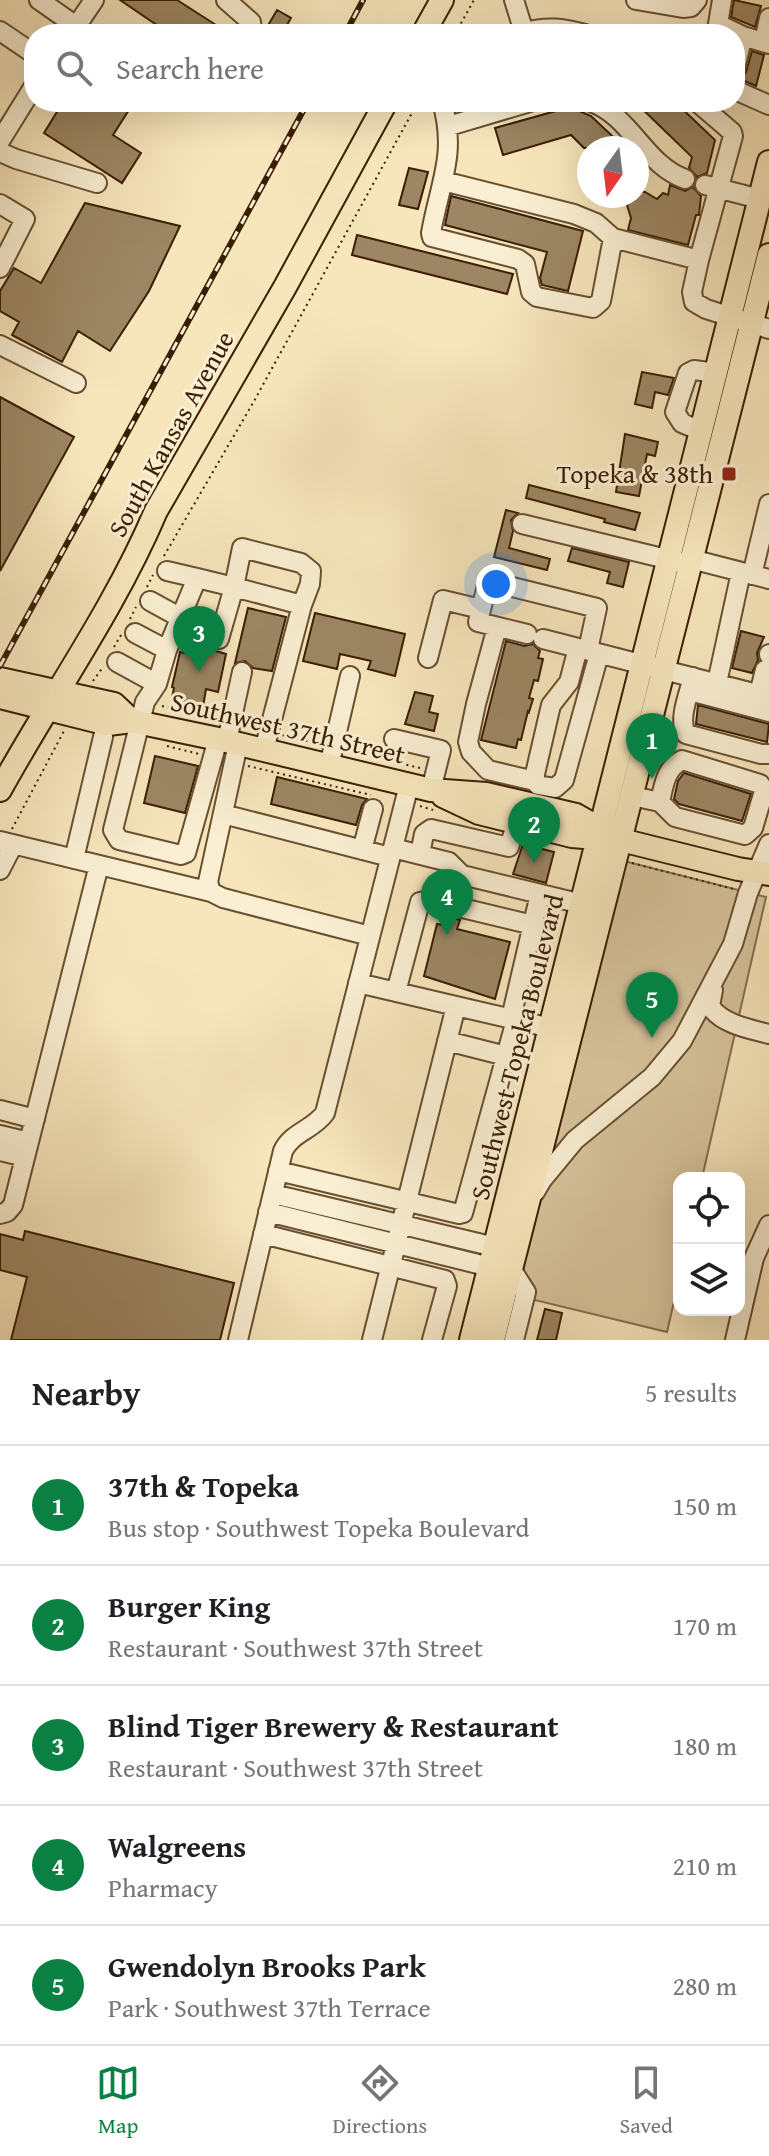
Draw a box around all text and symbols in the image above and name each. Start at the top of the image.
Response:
search box [24,24,745,112]
icon: search [52,46,96,90]
text: Search here [116,46,264,90]
north arrow [577,136,649,208]
street label: South Kansas Avenue [98,324,243,544]
place label: Topeka & 38th [557,454,713,493]
marker: Topeka & 38th [720,465,738,483]
your location [476,564,516,604]
pin: 3 [173,606,225,672]
street label: Southwest 37th Street [167,682,409,773]
pin: 1 [626,713,678,779]
pin: 2 [508,797,560,863]
pin: 4 [421,869,473,935]
street label: Southwest Topeka Boulevard [460,890,573,1204]
pin: 5 [626,972,678,1038]
map controls [673,1172,745,1316]
button: locate [673,1172,745,1244]
button: layers [673,1244,745,1316]
text: Nearby [32,1368,141,1417]
text: 5 results [645,1373,737,1412]
text: 37th & Topeka [108,1464,299,1508]
text: 1 [51,1486,65,1525]
text: 150 m [672,1486,737,1525]
text: Bus stop · Southwest Topeka Boulevard [108,1508,529,1547]
text: Burger King [108,1584,270,1628]
text: 2 [51,1606,65,1645]
text: 170 m [672,1606,737,1645]
text: Restaurant · Southwest 37th Street [108,1628,483,1667]
text: Blind Tiger Brewery & Restaurant [108,1704,559,1748]
text: 3 [51,1726,65,1765]
text: 180 m [672,1726,737,1765]
text: Restaurant · Southwest 37th Street [108,1748,483,1787]
text: Walgreens [108,1824,246,1868]
text: 4 [51,1846,65,1885]
text: 210 m [672,1846,737,1885]
text: Pharmacy [108,1868,218,1907]
text: Gwendolyn Brooks Park [108,1944,426,1988]
text: 5 [51,1966,65,2005]
text: 280 m [672,1966,737,2005]
text: Park · Southwest 37th Terrace [108,1988,431,2027]
tab: Map [96,2061,140,2141]
tab: Directions [333,2061,427,2141]
tab: Saved [620,2061,673,2141]

